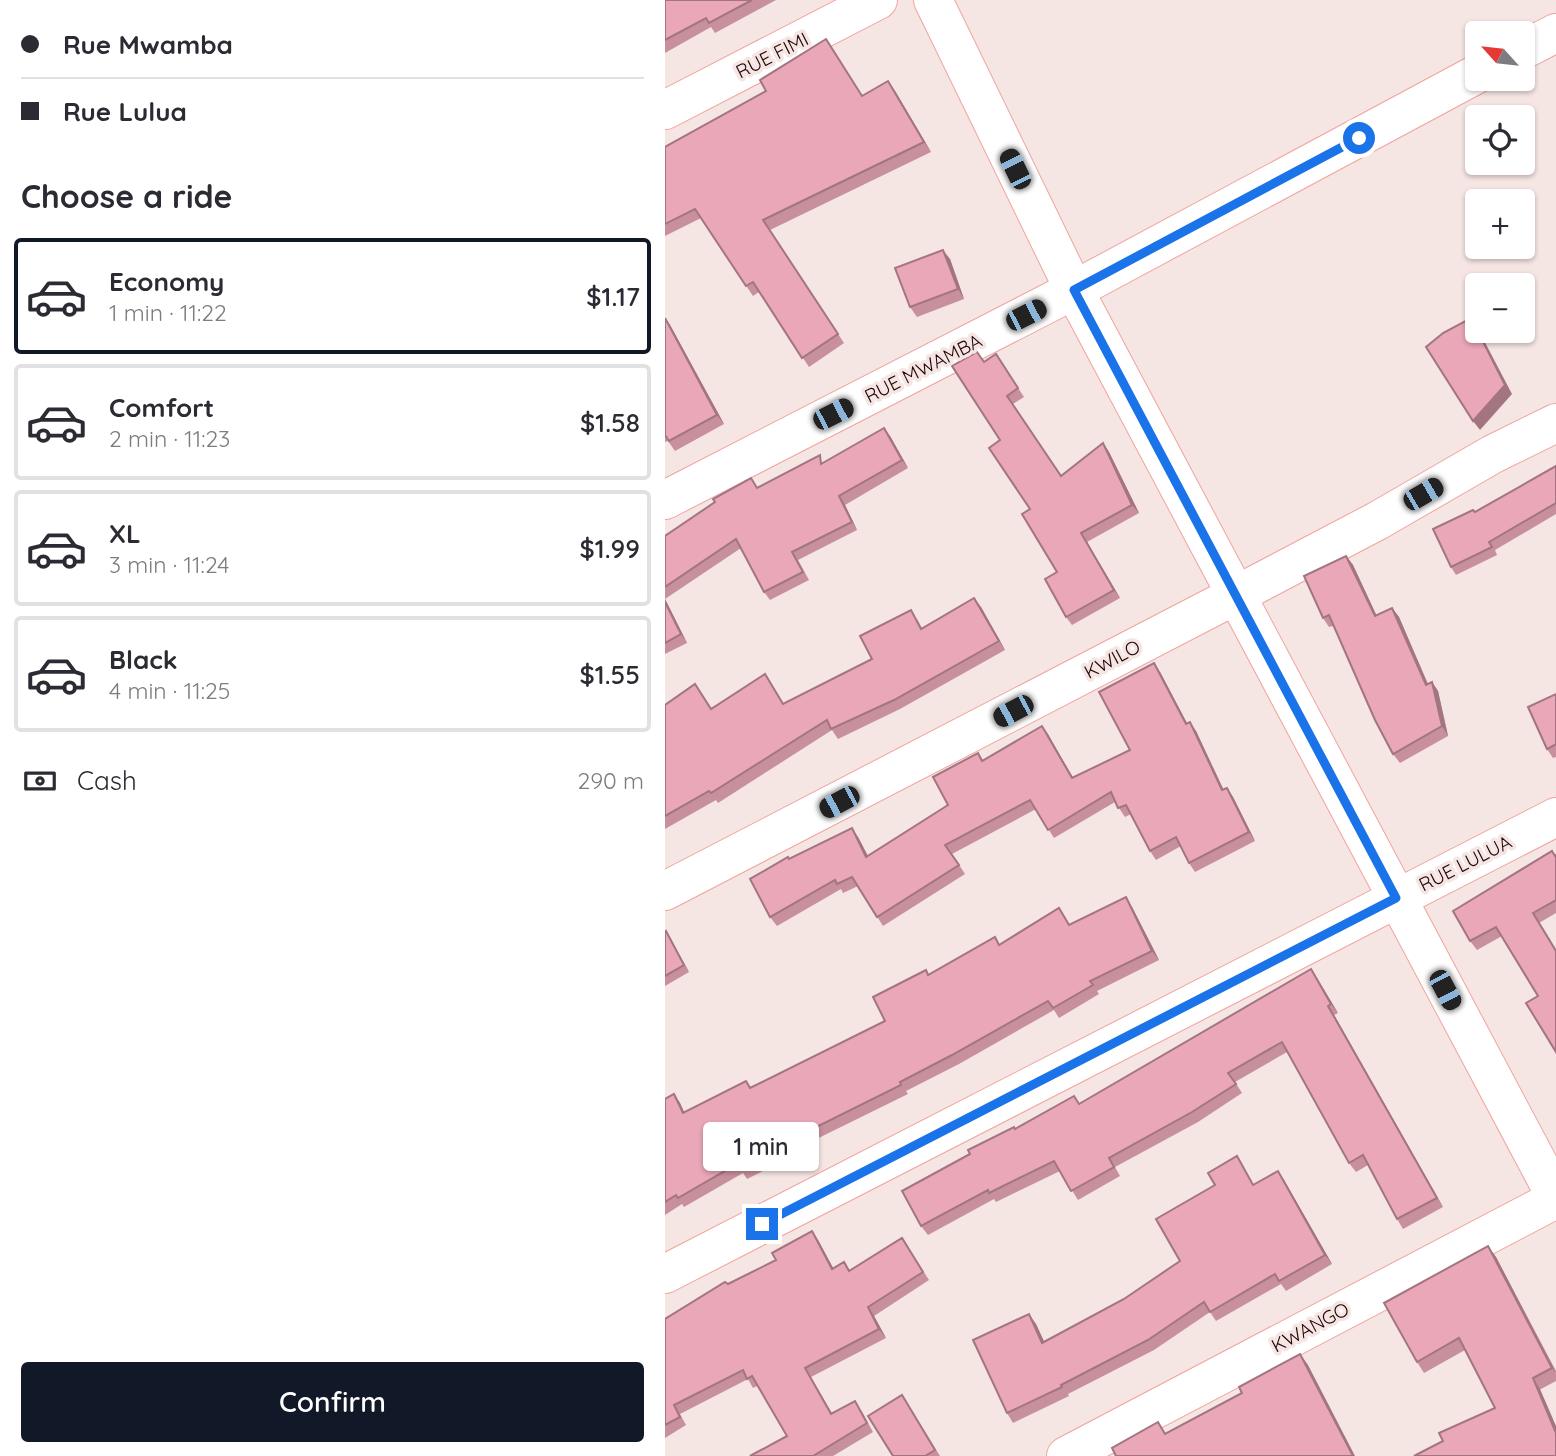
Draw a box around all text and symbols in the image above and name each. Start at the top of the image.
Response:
north arrow [1465,21,1535,91]
map controls [1465,21,1535,343]
street label: RUE FIMI [732,27,812,83]
text: Rue Mwamba [63,28,233,61]
text: Rue Lulua [63,95,187,128]
button: locate [1465,105,1535,175]
route start [1343,122,1375,154]
car [997,146,1034,192]
text: Choose a ride [21,176,233,216]
button: + [1465,189,1535,259]
icon: car [25,265,88,328]
text: Economy [109,265,224,298]
button: − [1465,273,1535,343]
text: $1.17 [586,280,640,313]
car [1003,296,1050,334]
text: 1 min · 11:22 [109,298,227,327]
street label: RUE MWAMBA [860,328,986,408]
icon: car [25,391,88,454]
text: Comfort [109,391,214,424]
car [810,395,857,433]
text: $1.58 [580,406,640,439]
text: 2 min · 11:23 [109,424,230,453]
car [1400,474,1447,514]
icon: car [25,517,88,580]
text: XL [109,517,141,550]
text: $1.99 [580,532,640,565]
text: 3 min · 11:24 [109,550,229,579]
street label: KWILO [1080,634,1144,684]
icon: car [25,643,88,706]
text: Black [109,643,178,676]
text: $1.55 [580,658,640,691]
text: 4 min · 11:25 [109,676,230,705]
car [990,692,1037,730]
icon: cash [21,762,59,800]
text: Cash [77,764,137,797]
text: 290 m [577,766,644,795]
car [816,783,863,821]
street label: RUE LULUA [1415,829,1515,897]
car [1426,967,1465,1013]
callout: 1 min [704,1122,820,1172]
text: 1 min [733,1132,789,1161]
route end [746,1208,778,1240]
street label: KWANGO [1267,1297,1353,1357]
button: Confirm [21,1362,644,1442]

